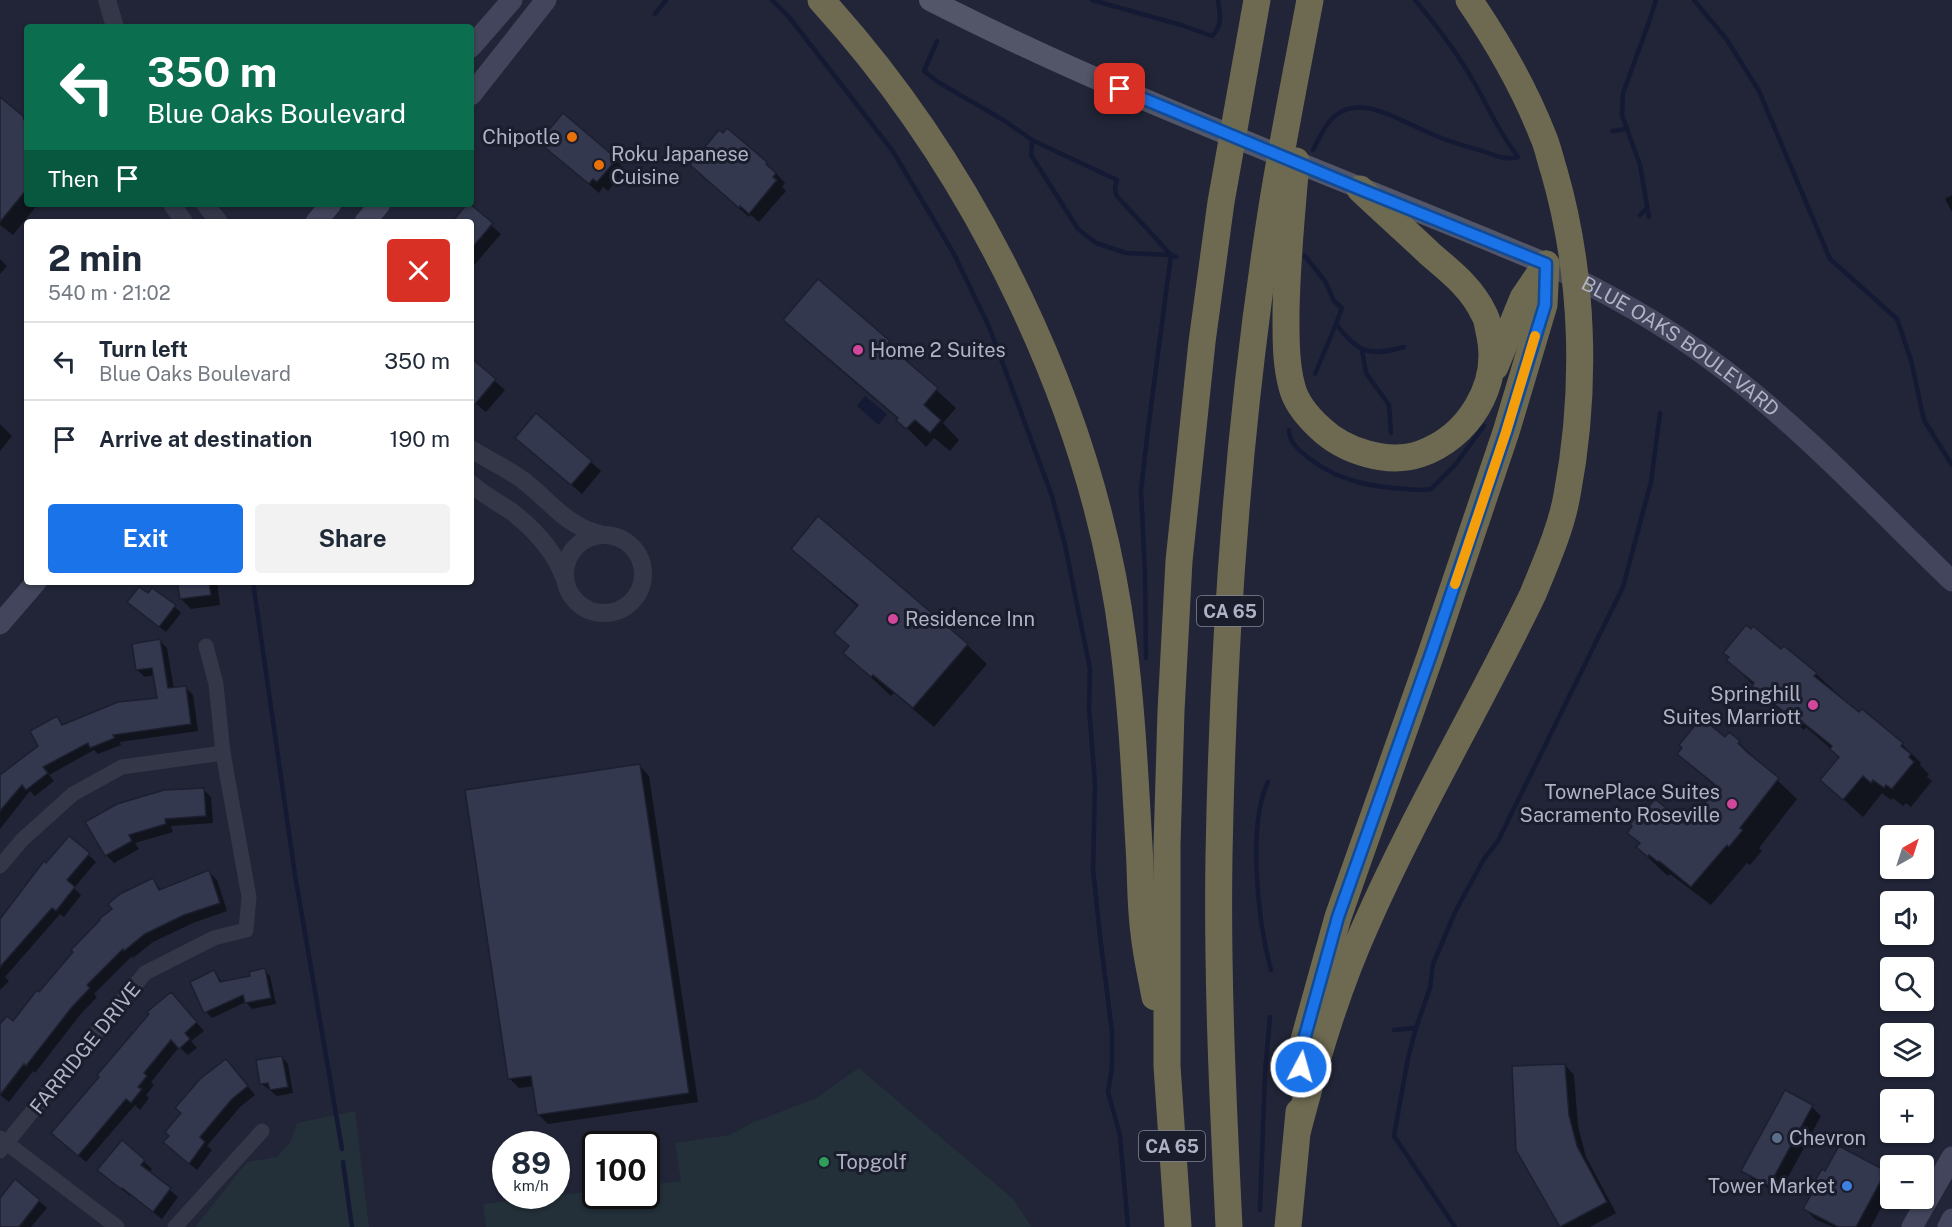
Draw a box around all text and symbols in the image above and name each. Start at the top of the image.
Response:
text: 350 m [147,47,277,96]
icon: left [48,48,126,126]
pin [1094,63,1145,114]
icon: arrive [1103,72,1136,105]
text: Blue Oaks Boulevard [147,97,406,129]
place label: Chipotle [482,125,560,149]
marker: Chipotle [565,130,579,144]
place label: Roku Japanese Cuisine [611,142,749,189]
marker: Roku Japanese Cuisine [592,158,606,172]
icon: arrive [111,162,144,195]
text: Then [48,166,99,192]
text: 2 min [48,237,142,279]
button: close [387,239,450,302]
street label: BLUE OAKS BOULEVARD [1577,271,1784,421]
text: 540 m · 21:02 [48,281,171,305]
text: Turn left [99,336,188,362]
place label: Home 2 Suites [870,338,1006,362]
marker: Home 2 Suites [851,343,865,357]
icon: left [48,345,81,378]
text: 350 m [384,348,450,374]
text: Blue Oaks Boulevard [99,362,291,386]
icon: arrive [48,423,81,456]
text: Arrive at destination [99,426,312,452]
text: 190 m [390,426,450,452]
button: Exit [48,504,243,573]
button: Share [255,504,450,573]
road number: CA 65 [1197,596,1263,626]
place label: Residence Inn [905,607,1035,631]
marker: Residence Inn [886,612,900,626]
place label: Springhill Suites Marriott [1663,682,1801,729]
marker: Springhill Suites Marriott [1806,698,1820,712]
place label: TownePlace Suites Sacramento Roseville [1520,780,1720,827]
marker: TownePlace Suites Sacramento Roseville [1725,797,1739,811]
north arrow [1880,825,1934,879]
map controls [1880,825,1934,1209]
button: sound [1880,891,1934,945]
button: search [1880,957,1934,1011]
street label: FARRIDGE DRIVE [25,977,145,1119]
button: layers [1880,1023,1934,1077]
position arrow [1269,1035,1333,1099]
button: + [1880,1089,1934,1143]
place label: Chevron [1789,1126,1866,1150]
speed limit sign: 100 [582,1131,660,1209]
road number: CA 65 [1139,1131,1205,1161]
marker: Chevron [1770,1131,1784,1145]
text: 89 [511,1145,551,1181]
place label: Topgolf [836,1150,907,1174]
marker: Topgolf [817,1155,831,1169]
button: − [1880,1155,1934,1209]
place label: Tower Market [1708,1174,1835,1198]
text: km/h [513,1177,549,1194]
marker: Tower Market [1840,1179,1854,1193]

